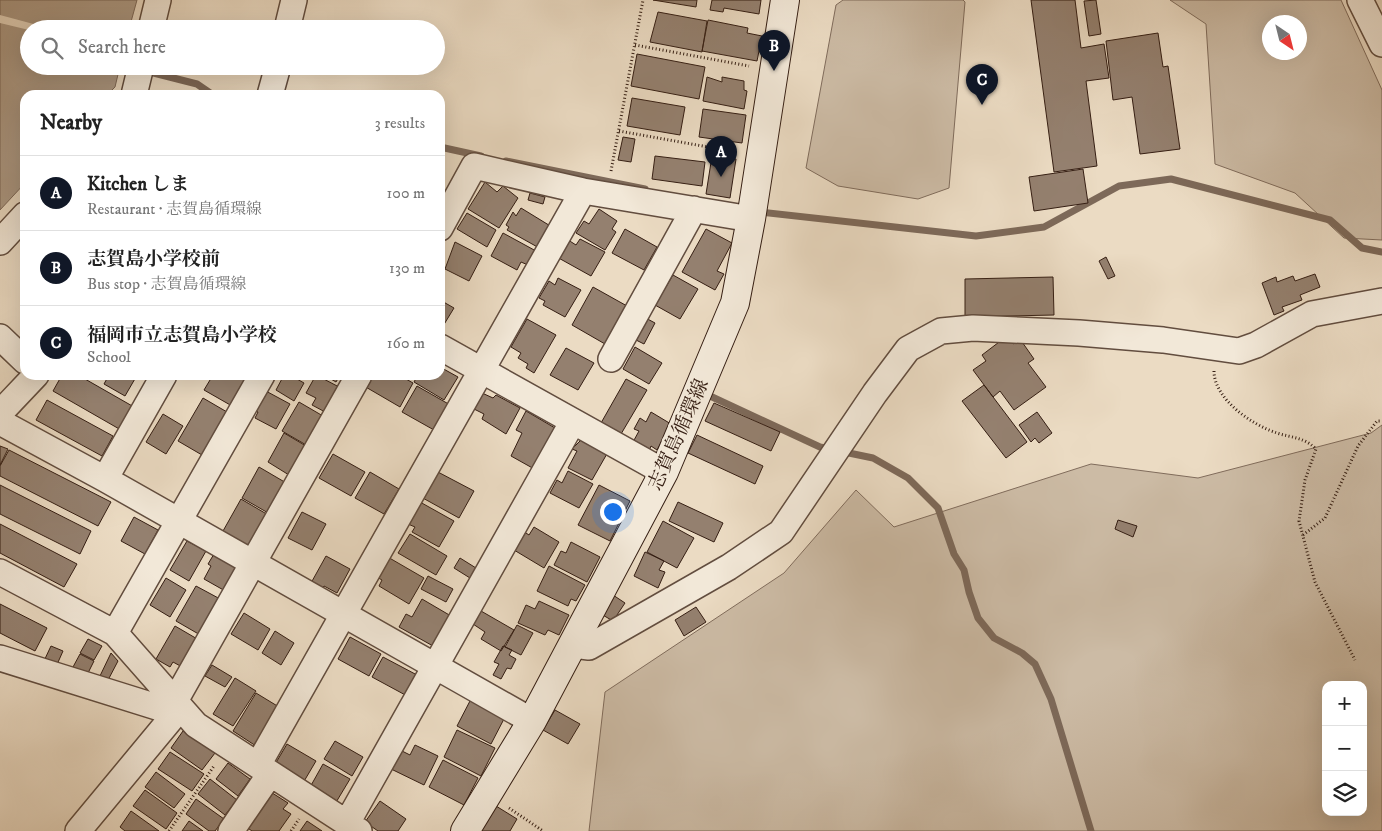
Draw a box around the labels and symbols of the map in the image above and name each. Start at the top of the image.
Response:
north arrow [1262,15,1307,60]
pin: B [758,30,790,71]
pin: C [966,64,998,105]
pin: A [705,136,737,177]
street label: 志賀島循環線 [643,375,715,495]
your location [600,499,626,525]

